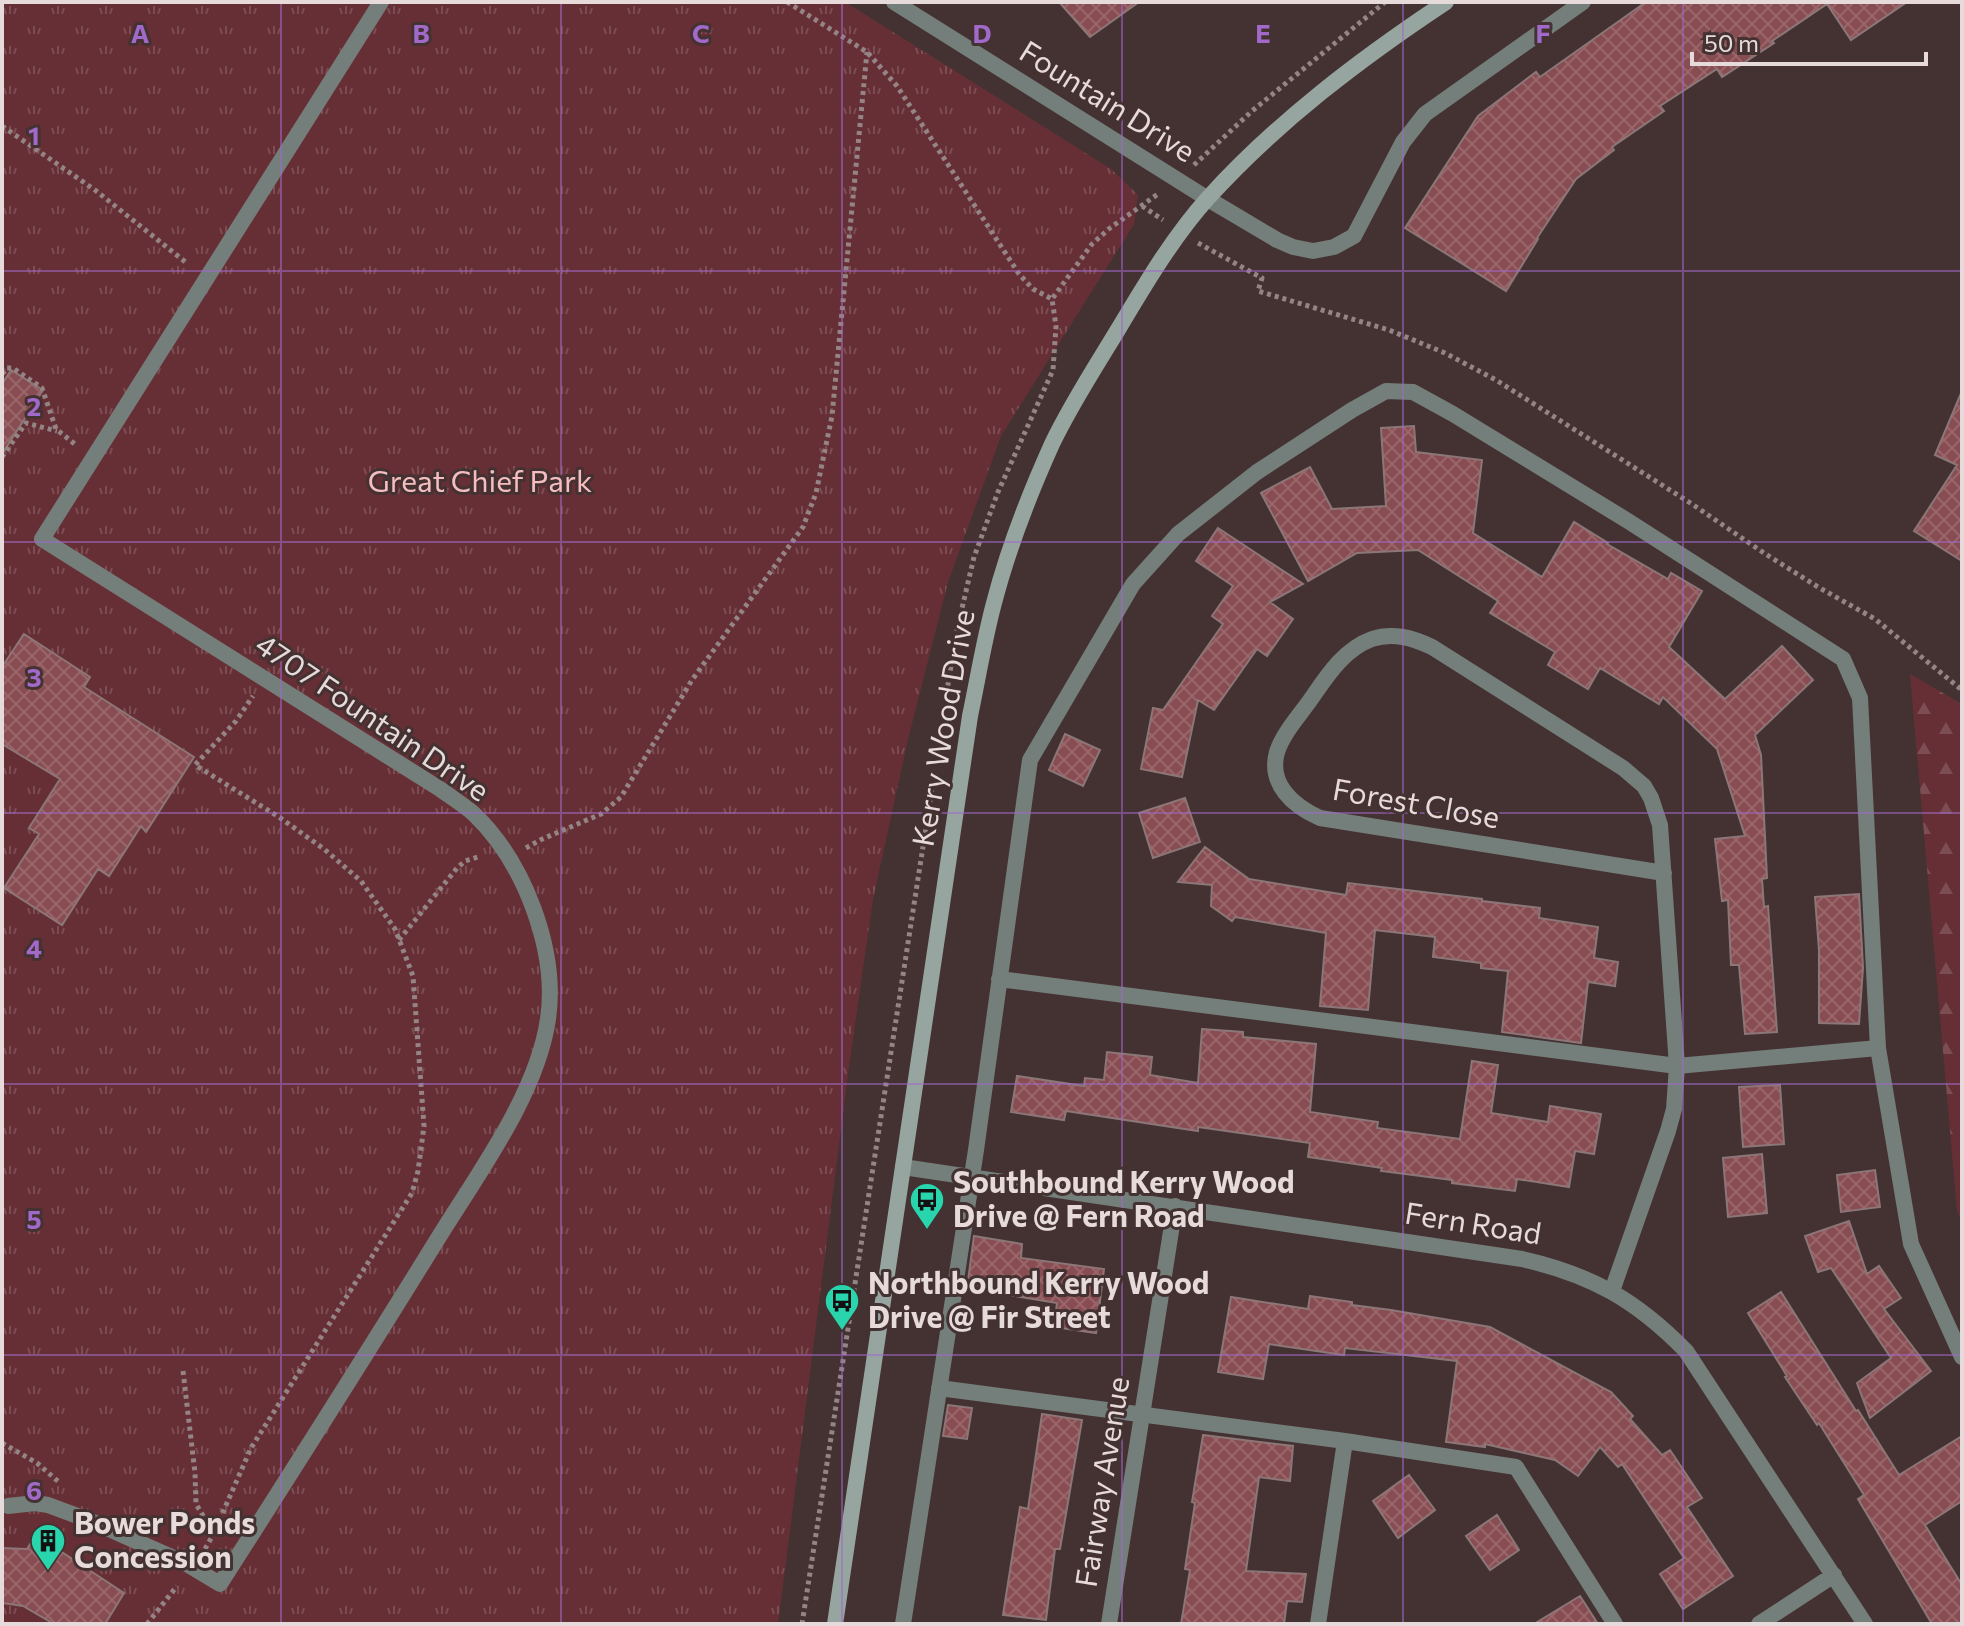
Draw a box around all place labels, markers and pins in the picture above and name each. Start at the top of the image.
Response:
place label: Southbound Kerry Wood Drive @ Fern Road [953,1162,1295,1233]
bus stop icon: Southbound Kerry Wood Drive @ Fern Road [908,1181,946,1231]
place label: Northbound Kerry Wood Drive @ Fir Street [868,1263,1209,1334]
bus stop icon: Northbound Kerry Wood Drive @ Fir Street [823,1282,861,1332]
place label: Bower Ponds Concession [74,1503,255,1574]
building icon: Bower Ponds Concession [29,1522,67,1572]

